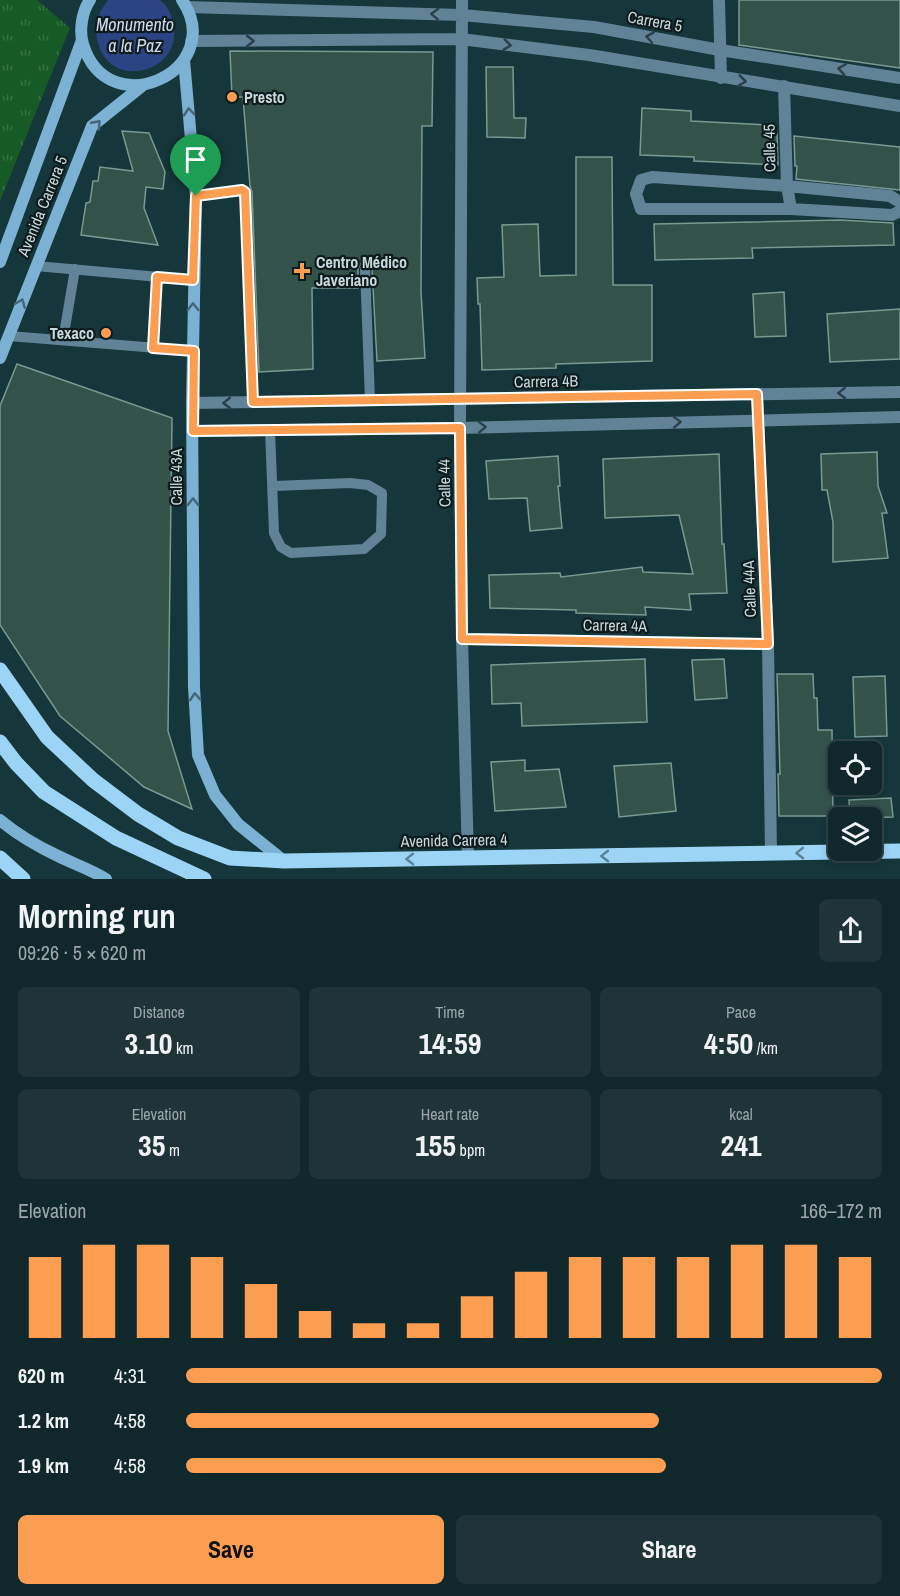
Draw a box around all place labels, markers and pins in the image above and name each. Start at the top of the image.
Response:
place label: Presto [244,86,285,108]
marker: Presto [225,90,239,104]
pin [170,134,221,196]
place label: Centro Médico Javeriano [316,251,407,291]
marker: Centro Médico Javeriano [293,262,311,280]
place label: Texaco [50,322,94,344]
marker: Texaco [99,326,113,340]

